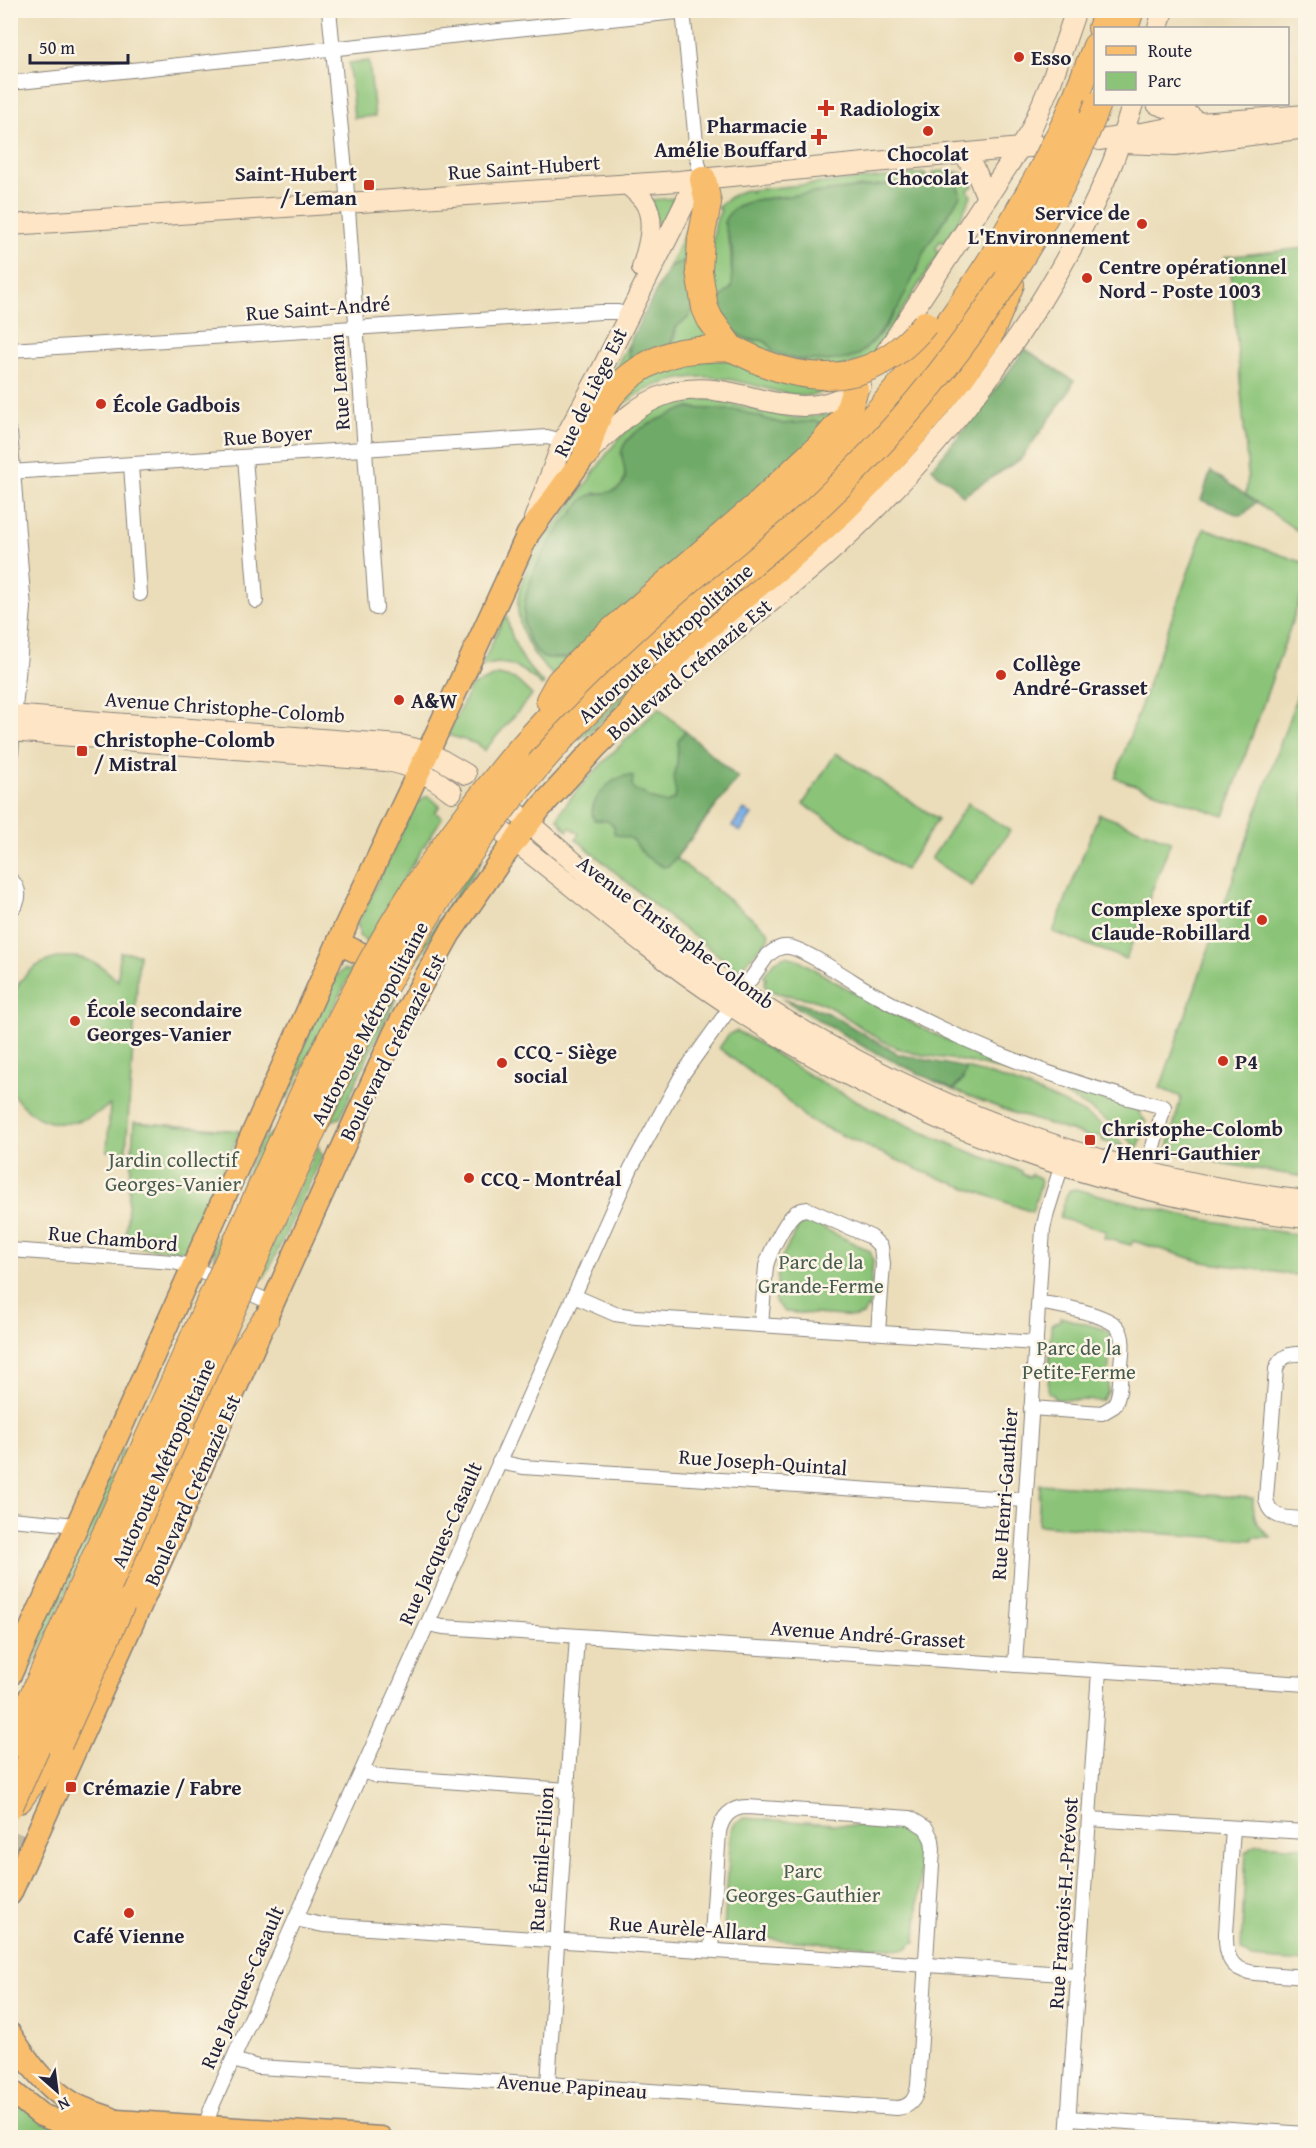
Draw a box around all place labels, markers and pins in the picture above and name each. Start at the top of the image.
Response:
place label: Esso [1031,42,1071,73]
marker: Esso [1012,50,1026,64]
place label: Radiologix [840,93,940,124]
marker: Radiologix [817,99,835,117]
place label: Pharmacie Amélie Bouffard [654,110,807,165]
marker: Chocolat Chocolat [921,124,935,138]
marker: Pharmacie Amélie Bouffard [812,130,826,144]
place label: Chocolat Chocolat [887,138,969,193]
place label: Saint-Hubert / Leman [235,158,358,213]
marker: Saint-Hubert / Leman [362,178,376,192]
place label: Service de L'Environnement [968,197,1130,252]
marker: Service de L'Environnement [1135,217,1149,231]
place label: Centre opérationnel Nord - Poste 1003 [1099,251,1287,306]
marker: Centre opérationnel Nord - Poste 1003 [1080,271,1094,285]
place label: École Gadbois [113,389,240,420]
marker: École Gadbois [94,397,108,411]
place label: Collège André-Grasset [1013,648,1148,703]
marker: Collège André-Grasset [994,668,1008,682]
place label: A&W [411,685,457,716]
marker: A&W [392,693,406,707]
place label: Christophe-Colomb / Mistral [94,724,275,779]
marker: Christophe-Colomb / Mistral [75,744,89,758]
place label: Complexe sportif Claude-Robillard [1091,893,1253,948]
marker: Complexe sportif Claude-Robillard [1255,913,1269,927]
place label: École secondaire Georges-Vanier [87,994,242,1049]
marker: École secondaire Georges-Vanier [68,1014,82,1028]
place label: CCQ - Siège social [514,1036,617,1091]
place label: P4 [1235,1046,1258,1077]
marker: P4 [1216,1054,1230,1068]
marker: CCQ - Siège social [495,1056,509,1070]
place label: Christophe-Colomb / Henri-Gauthier [1102,1113,1283,1168]
marker: Christophe-Colomb / Henri-Gauthier [1083,1133,1097,1147]
place label: CCQ - Montréal [481,1163,622,1194]
marker: CCQ - Montréal [462,1171,476,1185]
place label: Crémazie / Fabre [83,1772,242,1803]
marker: Crémazie / Fabre [64,1780,78,1794]
marker: Café Vienne [122,1906,136,1920]
place label: Café Vienne [74,1920,184,1951]

